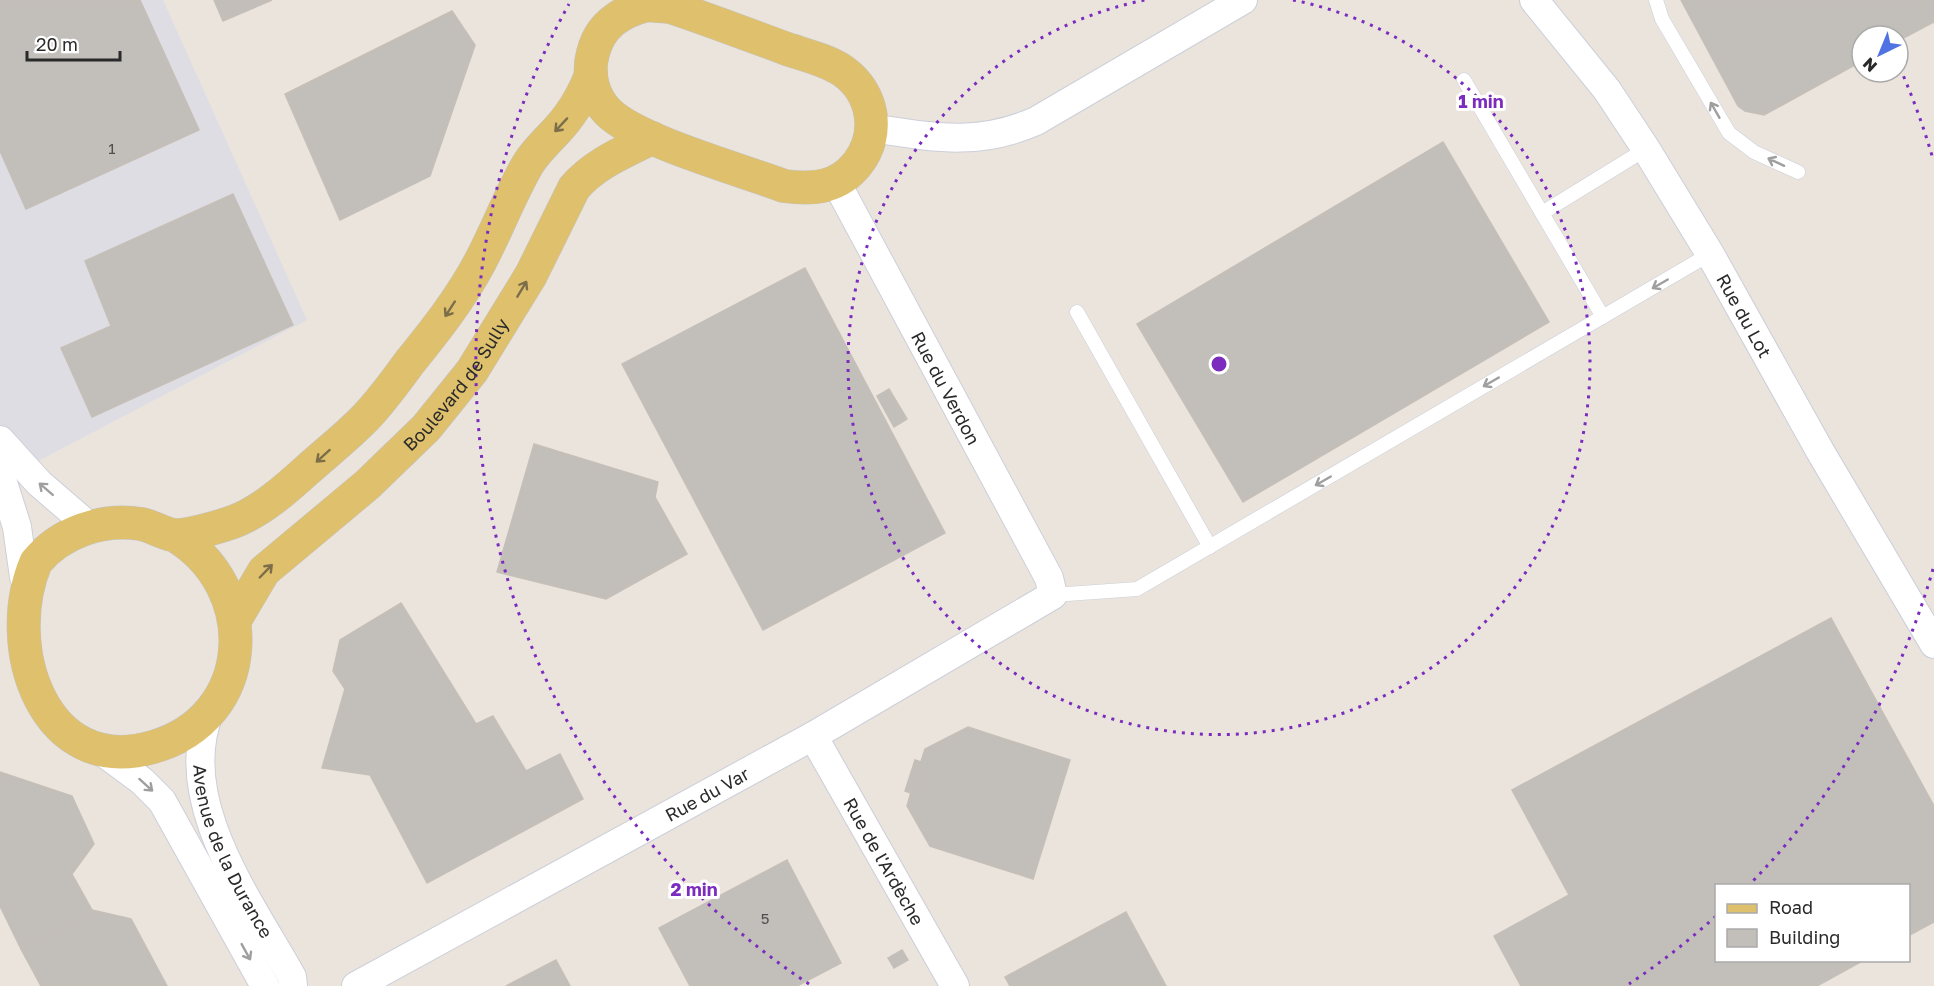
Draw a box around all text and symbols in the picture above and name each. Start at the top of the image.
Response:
scale bar [27,24,120,62]
north arrow [1850,24,1910,84]
text: 20 m [36,33,78,55]
text: N [1858,54,1881,76]
text: 1 min [1458,90,1504,112]
one-way arrow [1709,102,1721,119]
one-way arrow [554,117,568,132]
house number: 1 [108,139,116,157]
one-way arrow [1768,155,1786,167]
street label: Rue du Lot [1712,270,1776,361]
one-way arrow [1652,278,1669,290]
one-way arrow [516,281,528,298]
one-way arrow [444,300,456,317]
street label: Boulevard de Sully [398,314,513,455]
street label: Rue du Verdon [907,327,985,449]
centre of rings [1209,354,1229,374]
one-way arrow [1483,376,1500,388]
one-way arrow [316,449,331,463]
one-way arrow [1315,475,1332,487]
one-way arrow [39,482,54,496]
one-way arrow [259,563,273,578]
street label: Rue du Var [661,762,753,826]
street label: Avenue de la Durance [189,764,278,942]
one-way arrow [138,778,153,792]
street label: Rue de l'Ardèche [839,794,929,929]
text: 2 min [670,878,718,900]
legend [1715,884,1910,962]
text: Road [1769,896,1813,918]
house number: 5 [761,909,769,927]
text: Building [1769,926,1840,948]
one-way arrow [241,942,252,960]

